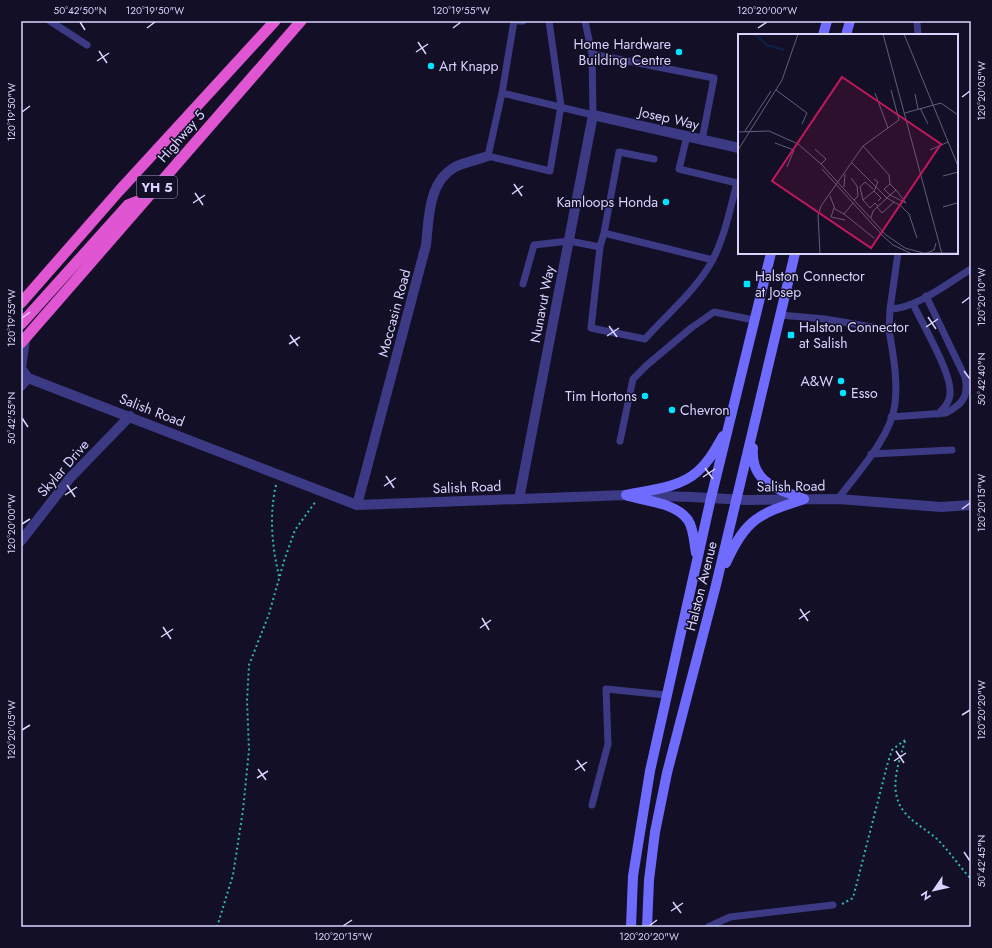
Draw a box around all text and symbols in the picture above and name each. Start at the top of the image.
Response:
text: 50°42'50"N [54,3,106,18]
text: 120°19'50"W [126,3,184,18]
text: 120°19'55"W [432,3,490,18]
text: 120°20'00"W [737,3,797,18]
place label: Home Hardware Building Centre [573,34,671,70]
inset map [738,34,958,254]
marker: Home Hardware Building Centre [674,47,684,57]
place label: Art Knapp [439,56,499,76]
marker: Art Knapp [426,61,436,71]
text: 120°20'05"W [974,61,989,121]
text: 120°19'50"W [4,83,19,141]
street label: Josep Way [635,101,702,135]
street label: Highway 5 [153,105,209,166]
road number: YH 5 [137,176,177,198]
place label: Kamloops Honda [556,192,658,212]
marker: Kamloops Honda [661,197,671,207]
street label: Nunavut Way [525,263,559,344]
place label: Halston Connector at Josep [755,266,865,302]
street label: Moccasin Road [373,267,415,359]
text: 120°20'10"W [974,268,989,326]
marker: Halston Connector at Josep [742,279,752,289]
text: 120°19'55"W [4,289,19,347]
place label: Halston Connector at Salish [799,317,909,353]
marker: Halston Connector at Salish [786,330,796,340]
text: 50°42'40"N [974,352,989,406]
place label: A&W [800,371,833,391]
marker: A&W [836,376,846,386]
place label: Esso [851,383,878,403]
place label: Tim Hortons [565,386,637,406]
street label: Salish Road [116,388,188,432]
marker: Esso [838,388,848,398]
marker: Tim Hortons [640,391,650,401]
text: 50°42'55"N [4,392,19,444]
place label: Chevron [680,400,730,420]
marker: Chevron [667,405,677,415]
street label: Skylar Drive [32,435,94,501]
text: 120°20'15"W [974,474,989,532]
street label: Salish Road [757,475,825,497]
street label: Salish Road [432,476,502,498]
text: 120°20'00"W [4,494,19,554]
street label: Halston Avenue [680,539,722,633]
text: 120°20'20"W [974,680,989,740]
text: 120°20'05"W [4,700,19,760]
text: 50°42'45"N [974,835,989,887]
north arrow [914,870,954,910]
text: N [917,887,935,904]
text: 120°20'15"W [314,929,372,944]
text: 120°20'20"W [619,929,679,944]

